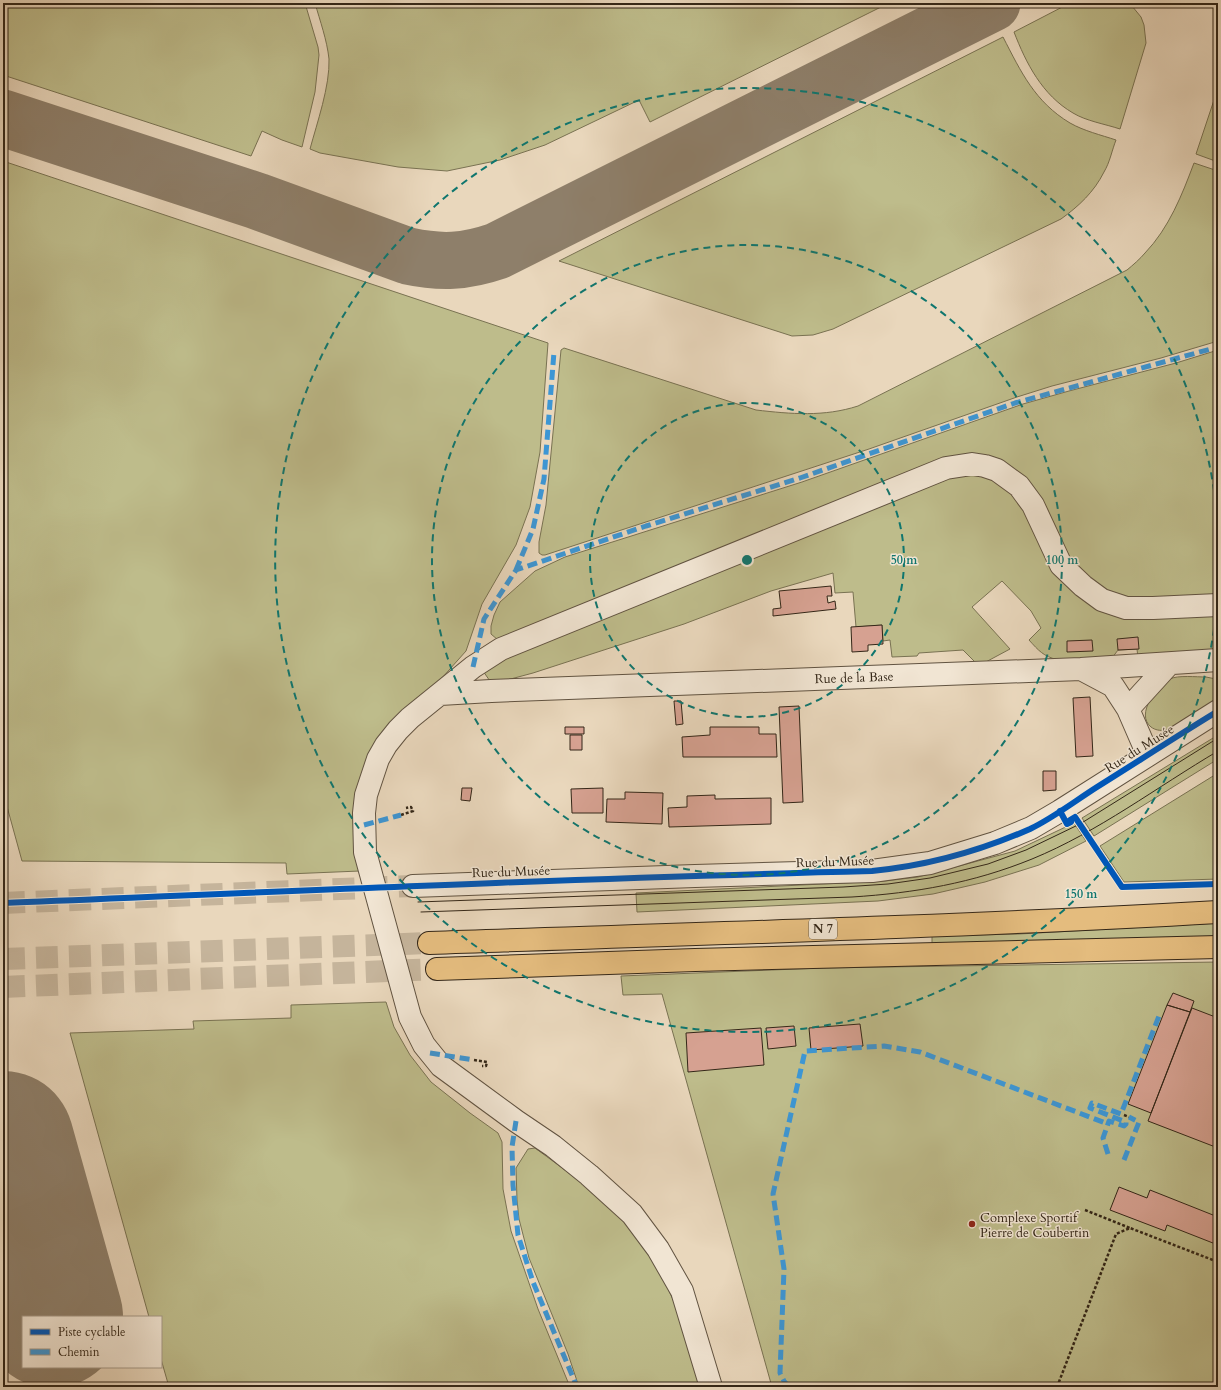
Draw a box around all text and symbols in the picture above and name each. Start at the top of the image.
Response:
text: 50 m [891,552,918,568]
text: 100 m [1046,552,1079,568]
centre of rings [740,553,754,567]
street label: Rue de la Base [814,668,894,688]
street label: Rue du Musée [1101,720,1178,777]
street label: Rue du Musée [795,852,875,872]
street label: Rue du Musée [471,862,551,882]
text: 150 m [1065,886,1098,902]
road number: N 7 [809,919,837,939]
place label: Complexe Sportif Pierre de Coubertin [980,1209,1090,1242]
marker: Complexe Sportif Pierre de Coubertin [967,1219,977,1229]
legend [22,1316,162,1368]
text: Piste cyclable [58,1324,125,1340]
text: Chemin [58,1344,100,1360]

